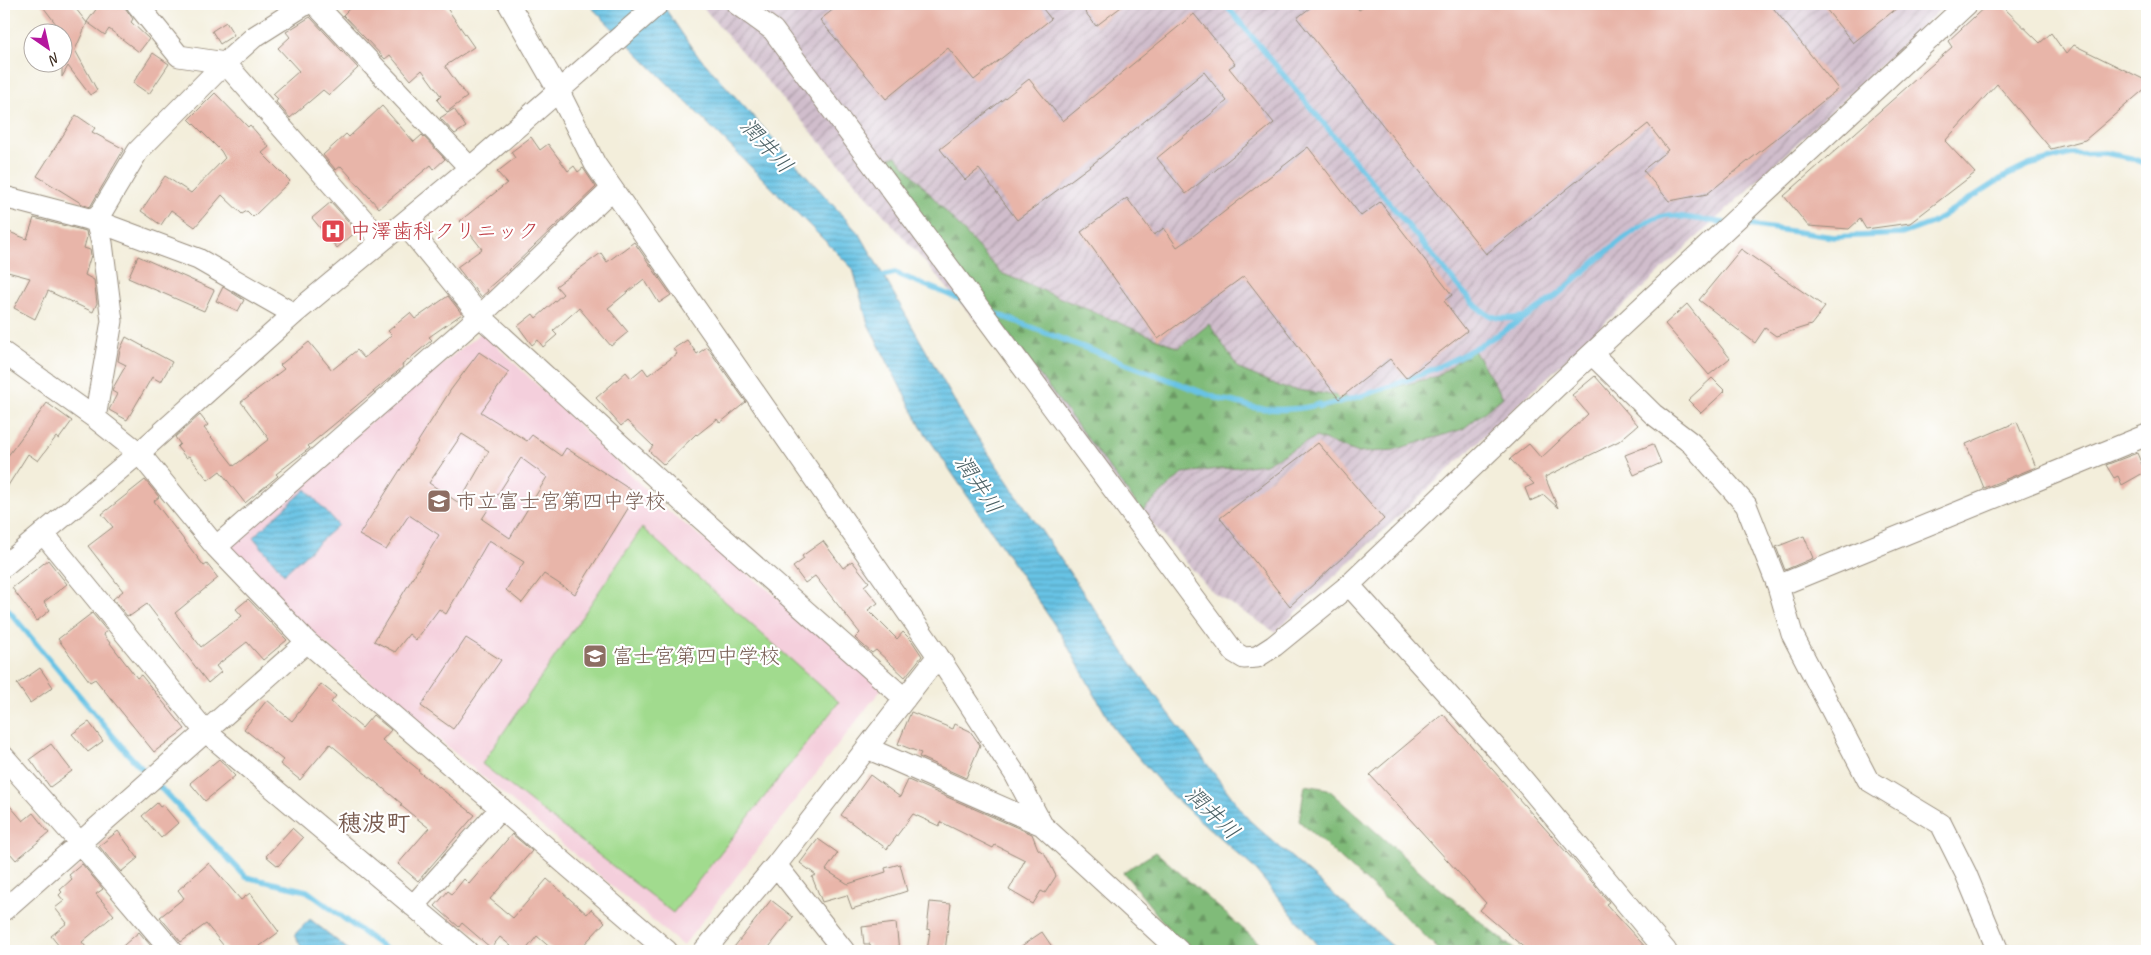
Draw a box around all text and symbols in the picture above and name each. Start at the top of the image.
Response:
north arrow [22,22,72,72]
text: N [45,49,63,69]
water label: 潤井川 [734,112,799,179]
hospital icon: 中澤歯科クリニック [320,218,346,244]
place label: 中澤歯科クリニック [350,218,539,244]
water label: 潤井川 [948,449,1008,520]
school or university icon: 市立富士宮第四中学校 [426,488,452,514]
place label: 市立富士宮第四中学校 [456,488,666,514]
school or university icon: 富士宮第四中学校 [582,643,608,669]
place label: 富士宮第四中学校 [612,643,780,669]
water label: 潤井川 [1179,780,1246,846]
district label: 穂波町 [338,808,410,838]

